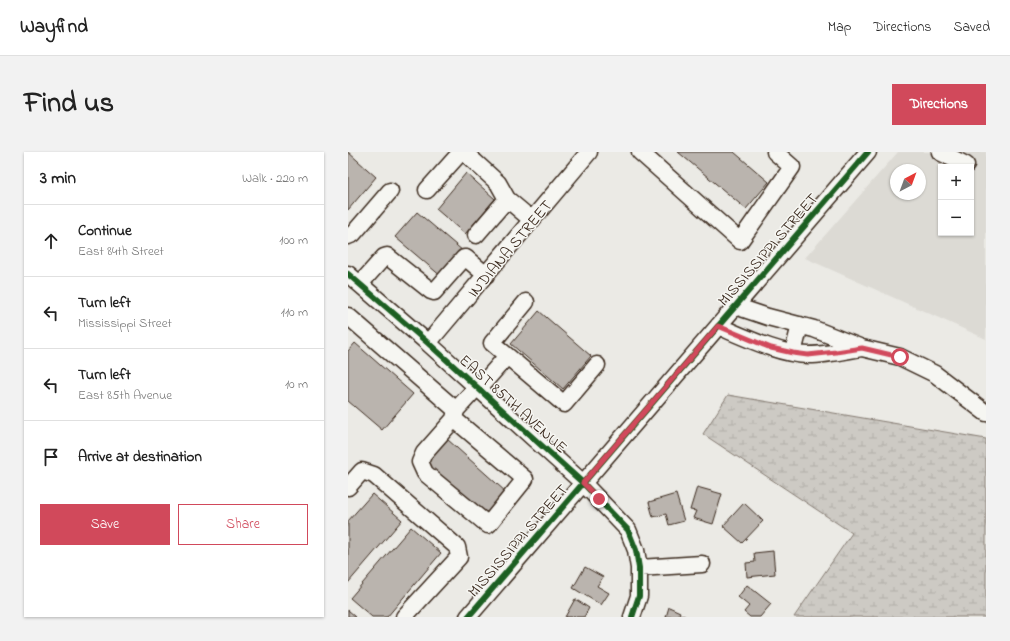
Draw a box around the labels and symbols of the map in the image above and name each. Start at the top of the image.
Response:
north arrow [890,164,926,200]
street label: MISSISSIPPI STREET [712,188,825,312]
street label: INDIANA STREET [462,195,559,304]
route start [891,348,909,366]
street label: EAST 85TH AVENUE [453,349,572,460]
street label: MISSISSIPPI STREET [462,479,575,603]
route end [590,490,608,508]

